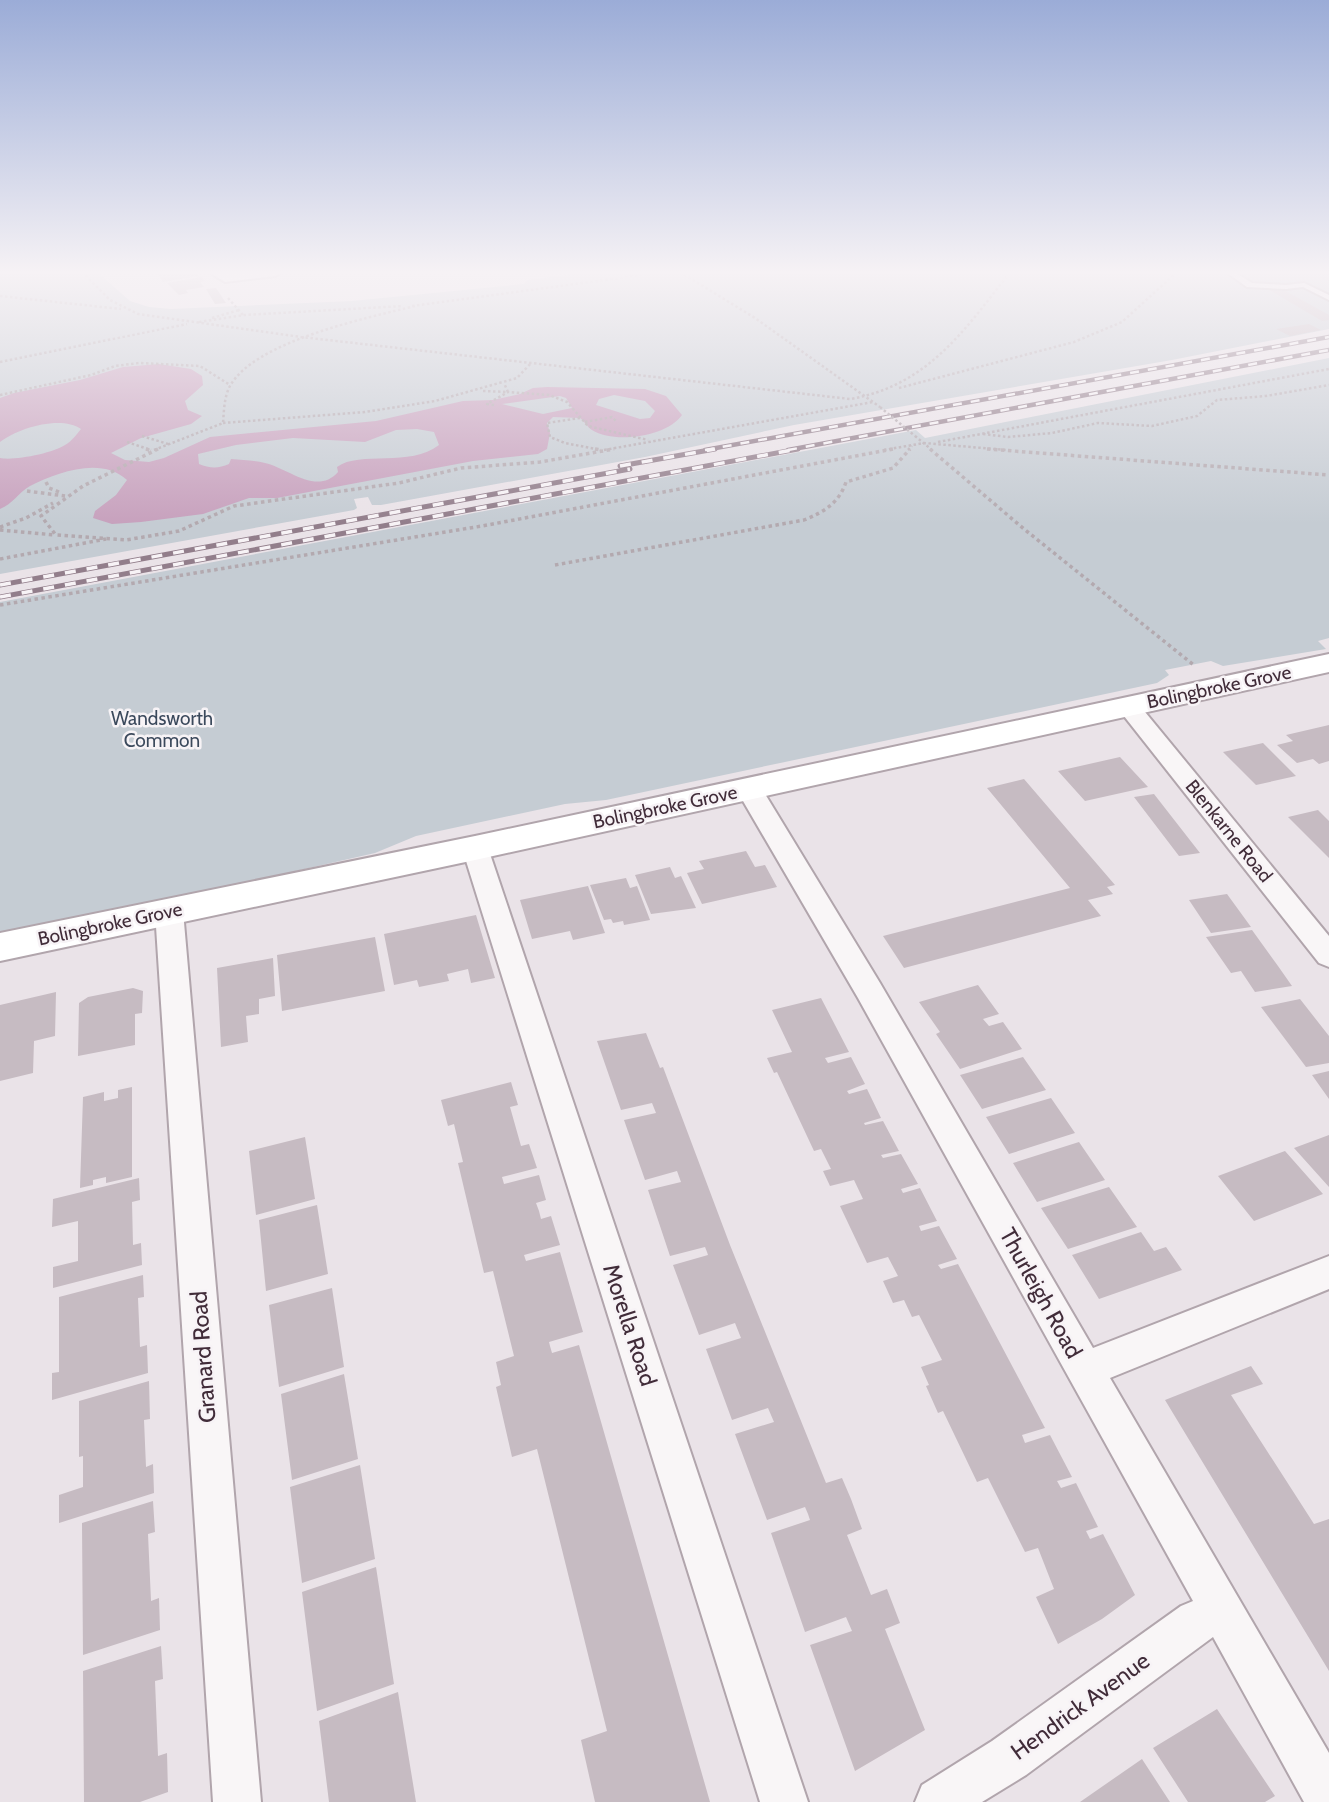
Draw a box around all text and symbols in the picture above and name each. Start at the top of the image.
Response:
street label: Bolingbroke Grove [1145,660,1293,714]
park label: Wandsworth Common [111,707,213,752]
street label: Blenkarne Road [1181,775,1277,887]
street label: Bolingbroke Grove [591,780,739,834]
street label: Bolingbroke Grove [36,897,184,951]
street label: Thurleigh Road [994,1223,1088,1363]
street label: Morella Road [597,1260,663,1390]
street label: Granard Road [184,1290,222,1424]
street label: Hendrick Avenue [1005,1646,1155,1766]

